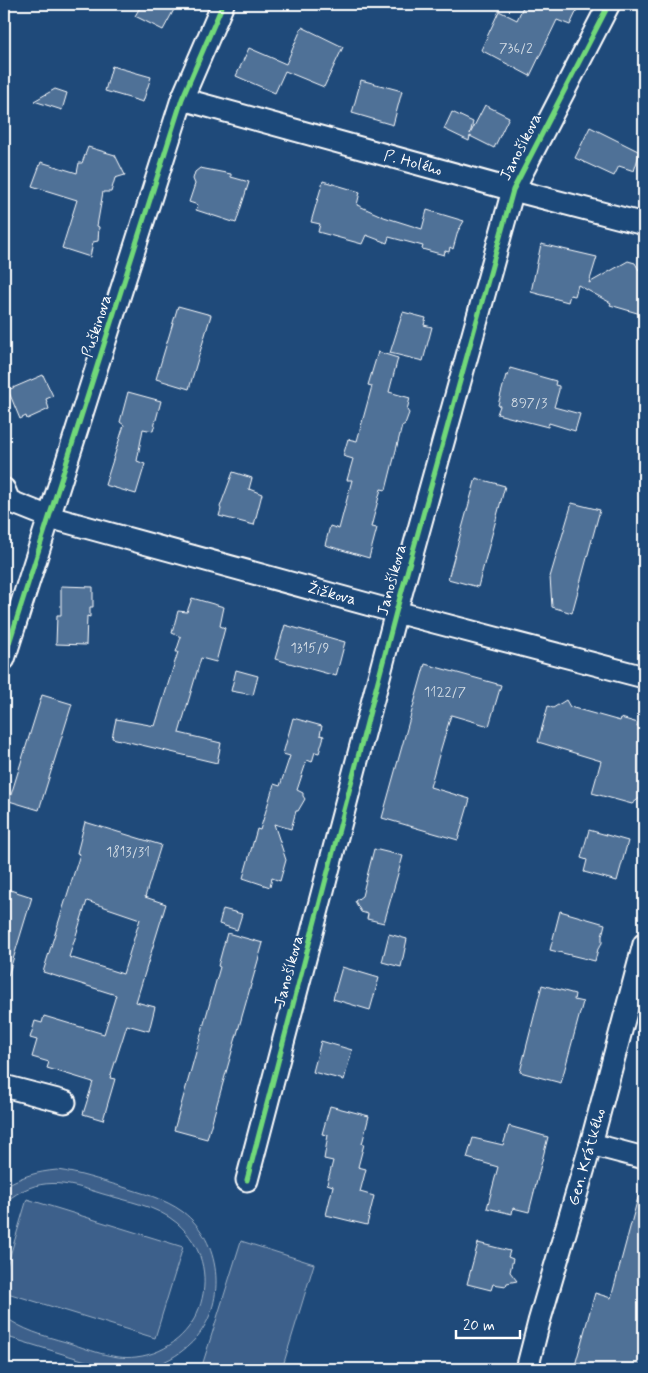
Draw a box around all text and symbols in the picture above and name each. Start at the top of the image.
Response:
house number: 736/2 [499,39,533,57]
street label: Janošíkova [495,110,547,184]
street label: P. Holého [382,145,444,181]
street label: Puškinova [77,292,117,360]
house number: 897/3 [511,394,547,412]
street label: Janošíkova [372,542,412,618]
street label: Žižkova [305,577,359,611]
house number: 1315/9 [290,639,330,657]
house number: 1122/7 [424,683,467,701]
house number: 1813/31 [106,843,150,861]
street label: Janošíkova [269,933,309,1009]
street label: Gen. Krátkého [563,1106,611,1208]
scale bar [456,1308,519,1340]
text: 20 m [463,1316,495,1336]

